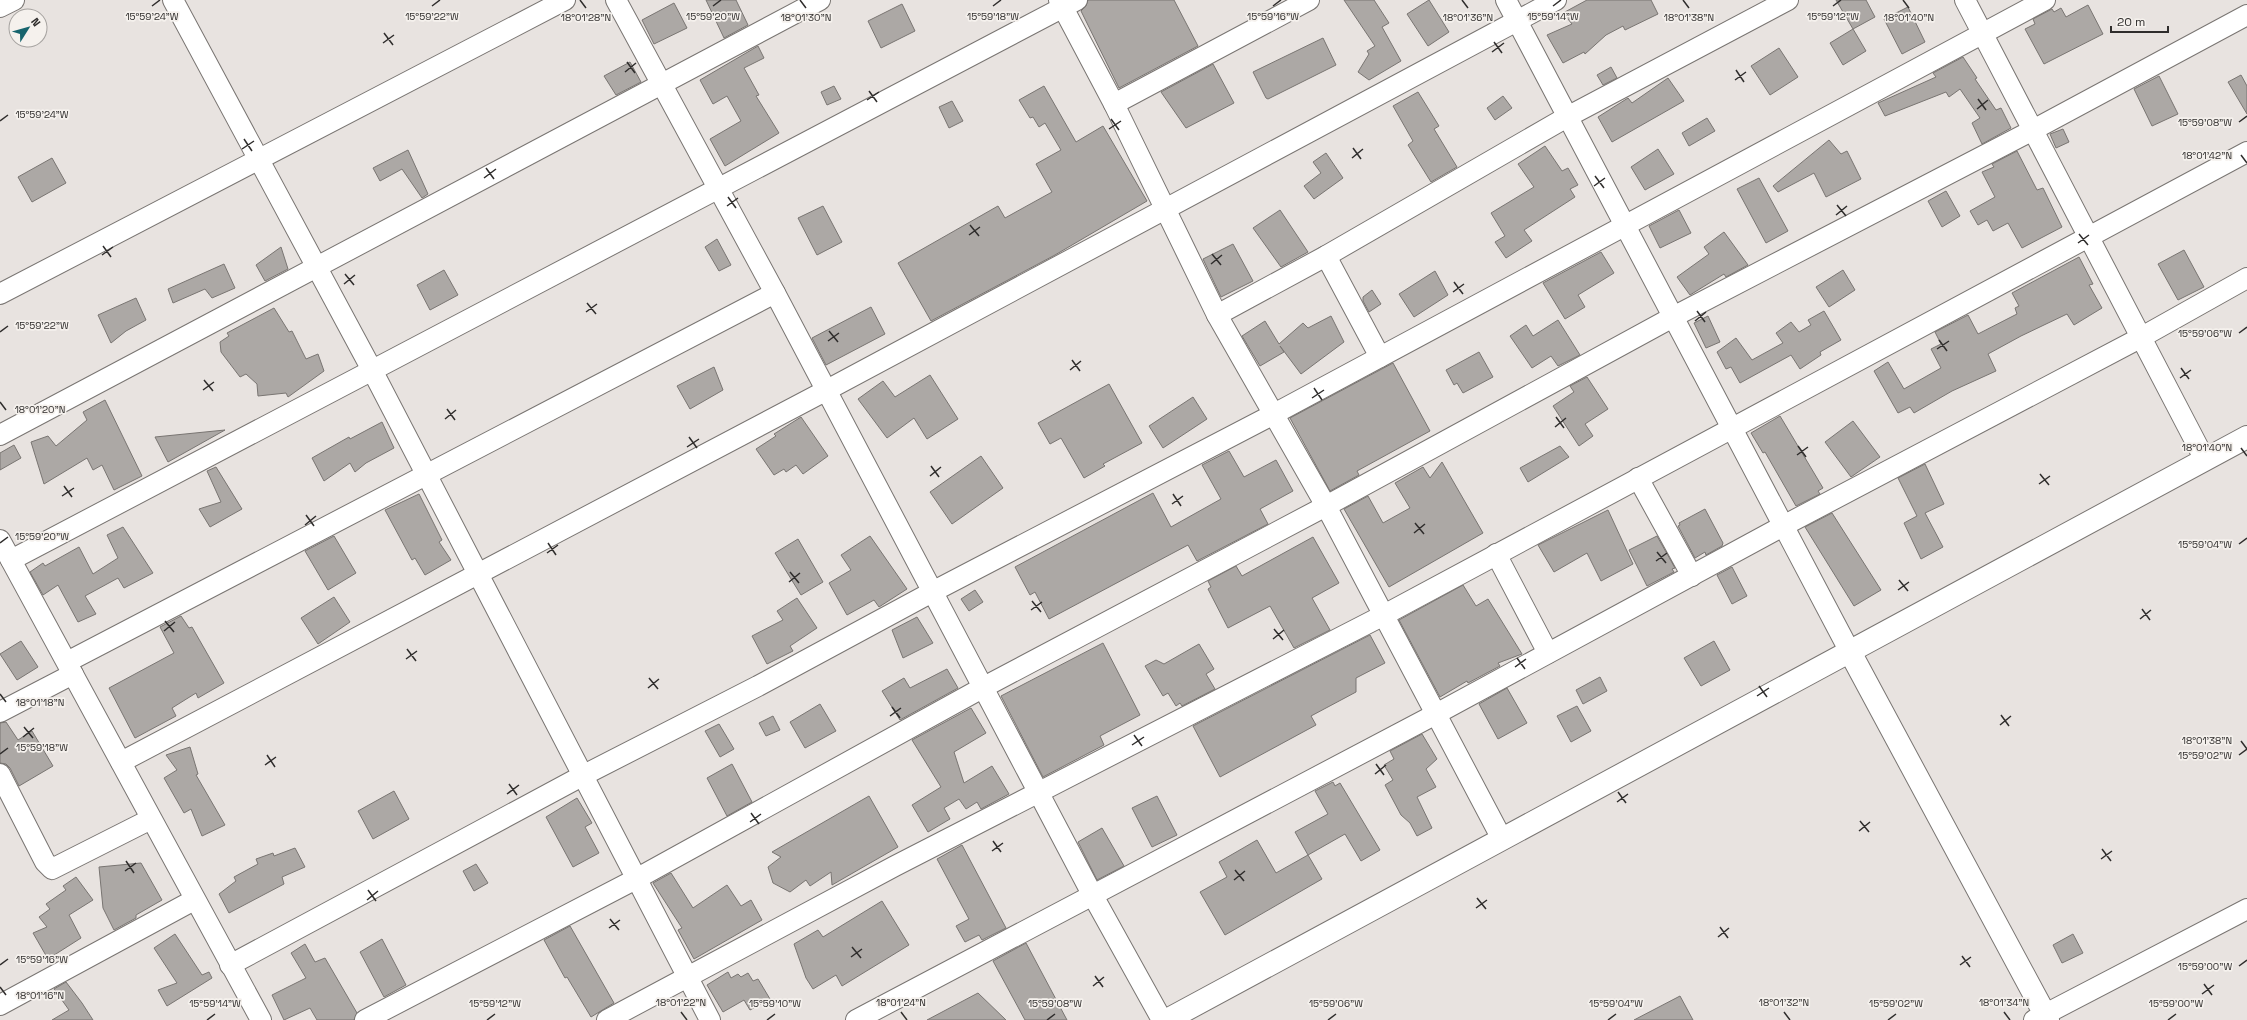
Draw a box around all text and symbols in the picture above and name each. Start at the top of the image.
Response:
north arrow [8,8,48,48]
scale bar [2111,8,2168,34]
text: 15°59'24"W [125,10,179,23]
text: 15°59'22"W [405,10,459,23]
text: 15°59'20"W [686,10,740,23]
text: 15°59'18"W [967,10,1019,23]
text: 15°59'16"W [1247,10,1299,23]
text: 15°59'14"W [1527,10,1579,23]
text: 15°59'12"W [1807,10,1859,23]
text: 18°01'28"N [561,11,611,24]
text: 18°01'30"N [781,11,831,24]
text: 18°01'36"N [1443,11,1493,24]
text: 18°01'38"N [1664,11,1714,24]
text: 18°01'40"N [1884,11,1934,24]
text: 20 m [2117,14,2145,30]
text: N [28,15,44,29]
text: 15°59'24"W [15,108,69,121]
text: 15°59'08"W [2178,116,2232,129]
text: 18°01'42"N [2182,149,2232,162]
text: 15°59'22"W [15,319,69,332]
text: 15°59'06"W [2178,327,2232,340]
text: 18°01'20"N [15,403,65,416]
text: 18°01'40"N [2182,441,2232,454]
text: 15°59'20"W [15,530,69,543]
text: 15°59'04"W [2178,538,2232,551]
text: 18°01'18"N [16,696,64,709]
text: 18°01'38"N [2182,734,2232,747]
text: 15°59'18"W [16,741,68,754]
text: 15°59'02"W [2178,749,2232,762]
text: 15°59'16"W [16,953,68,966]
text: 15°59'00"W [2178,960,2232,973]
text: 18°01'16"N [16,989,64,1002]
text: 18°01'22"N [656,996,706,1009]
text: 18°01'24"N [876,996,926,1009]
text: 18°01'32"N [1759,996,1809,1009]
text: 18°01'34"N [1979,996,2029,1009]
text: 15°59'14"W [189,997,241,1010]
text: 15°59'12"W [469,997,521,1010]
text: 15°59'10"W [749,997,801,1010]
text: 15°59'08"W [1028,997,1082,1010]
text: 15°59'06"W [1309,997,1363,1010]
text: 15°59'04"W [1589,997,1643,1010]
text: 15°59'02"W [1869,997,1923,1010]
text: 15°59'00"W [2149,997,2203,1010]

